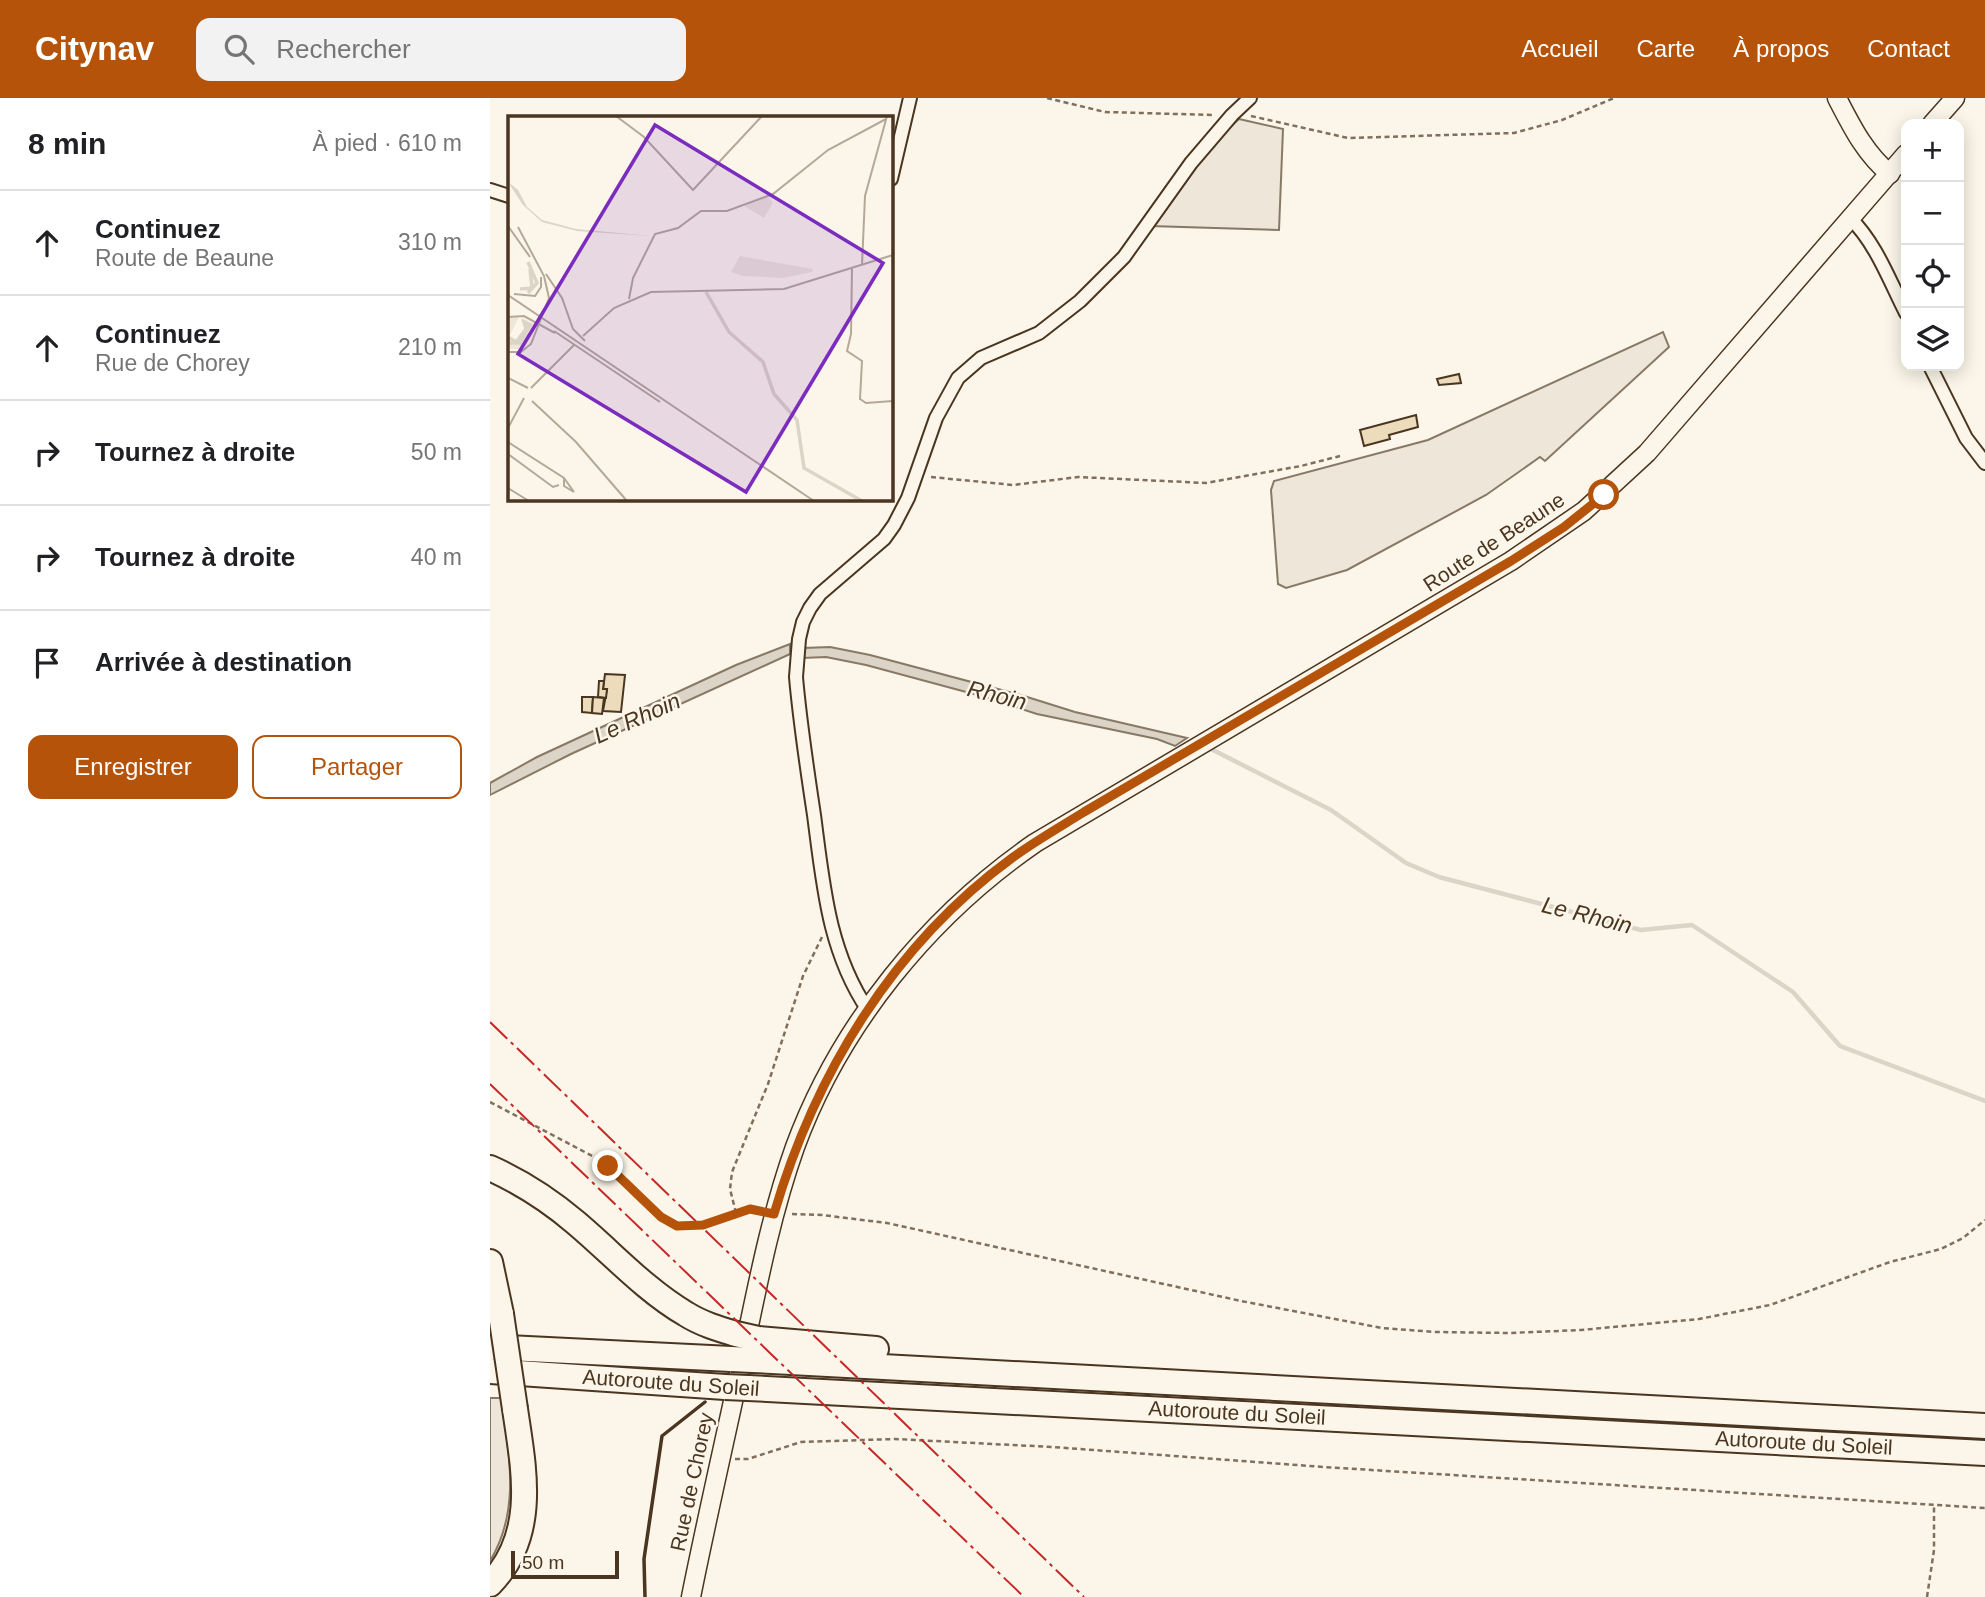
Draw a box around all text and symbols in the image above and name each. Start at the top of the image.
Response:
search box [196,18,686,81]
text: Citynav [35,30,154,67]
icon: search [220,30,258,68]
text: Rechercher [276,34,411,64]
text: Accueil [1521,35,1599,62]
text: Carte [1637,35,1695,62]
text: À propos [1733,35,1829,62]
text: Contact [1867,35,1950,62]
inset map [508,116,892,500]
map controls [1901,119,1964,371]
button: + [1901,119,1964,182]
text: 8 min [28,127,106,160]
text: À pied · 610 m [312,130,462,156]
button: − [1901,182,1964,245]
text: Continuez [95,214,221,244]
icon: ahead [28,224,66,262]
text: 310 m [398,229,462,255]
text: Route de Beaune [95,245,274,271]
button: locate [1901,245,1964,308]
button: layers [1901,308,1964,371]
text: Continuez [95,319,221,349]
icon: ahead [28,329,66,367]
text: 210 m [398,334,462,360]
text: Rue de Chorey [95,350,250,376]
icon: right [28,434,66,472]
text: Tournez à droite [95,437,295,467]
text: 50 m [411,439,462,465]
route start [1588,479,1619,510]
street label: Route de Beaune [1419,487,1569,596]
icon: right [28,539,66,577]
text: Tournez à droite [95,542,295,572]
text: 40 m [411,544,462,570]
icon: arrive [28,644,66,682]
text: Arrivée à destination [95,647,352,677]
water label: Rhoin [965,675,1029,715]
water label: Le Rhoin [590,687,684,749]
button: Enregistrer [28,735,238,799]
button: Partager [252,735,462,799]
water label: Le Rhoin [1539,891,1635,939]
route end [592,1150,623,1181]
street label: Autoroute du Soleil [582,1365,760,1400]
street label: Autoroute du Soleil [1148,1396,1326,1429]
street label: Rue de Chorey [666,1410,718,1553]
street label: Autoroute du Soleil [1715,1426,1893,1459]
scale bar [511,1548,620,1580]
text: 50 m [522,1552,564,1573]

